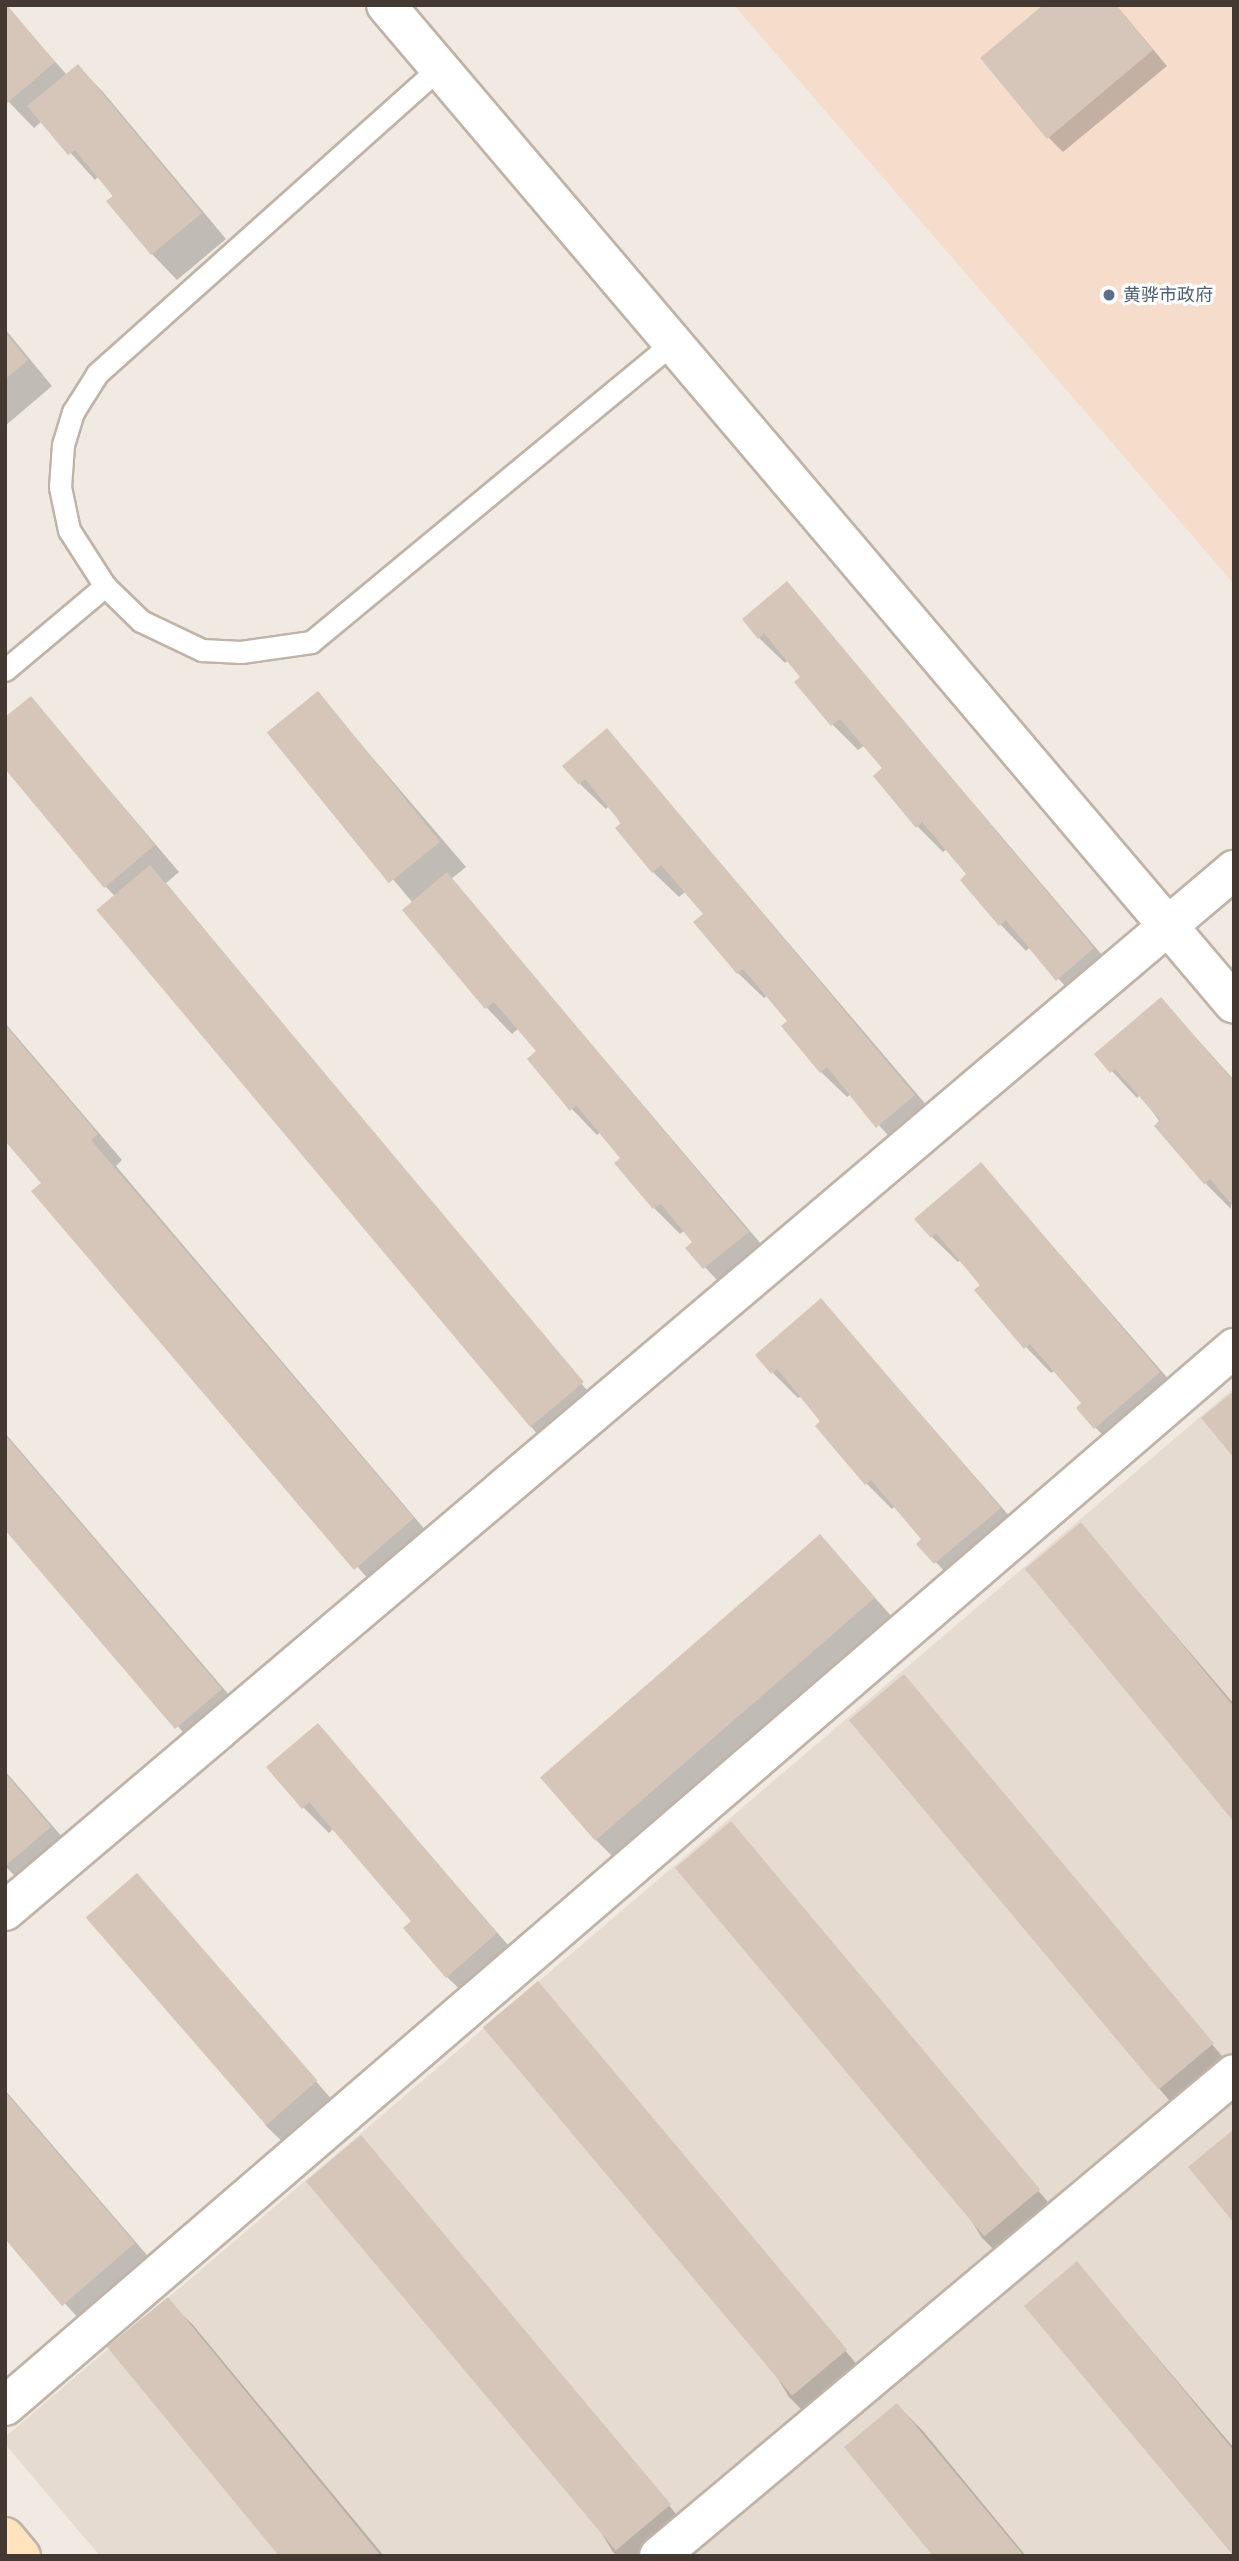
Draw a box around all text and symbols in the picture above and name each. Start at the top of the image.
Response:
place label: 黄骅市政府 [1123,284,1213,306]
marker: 黄骅市政府 [1101,287,1117,303]

